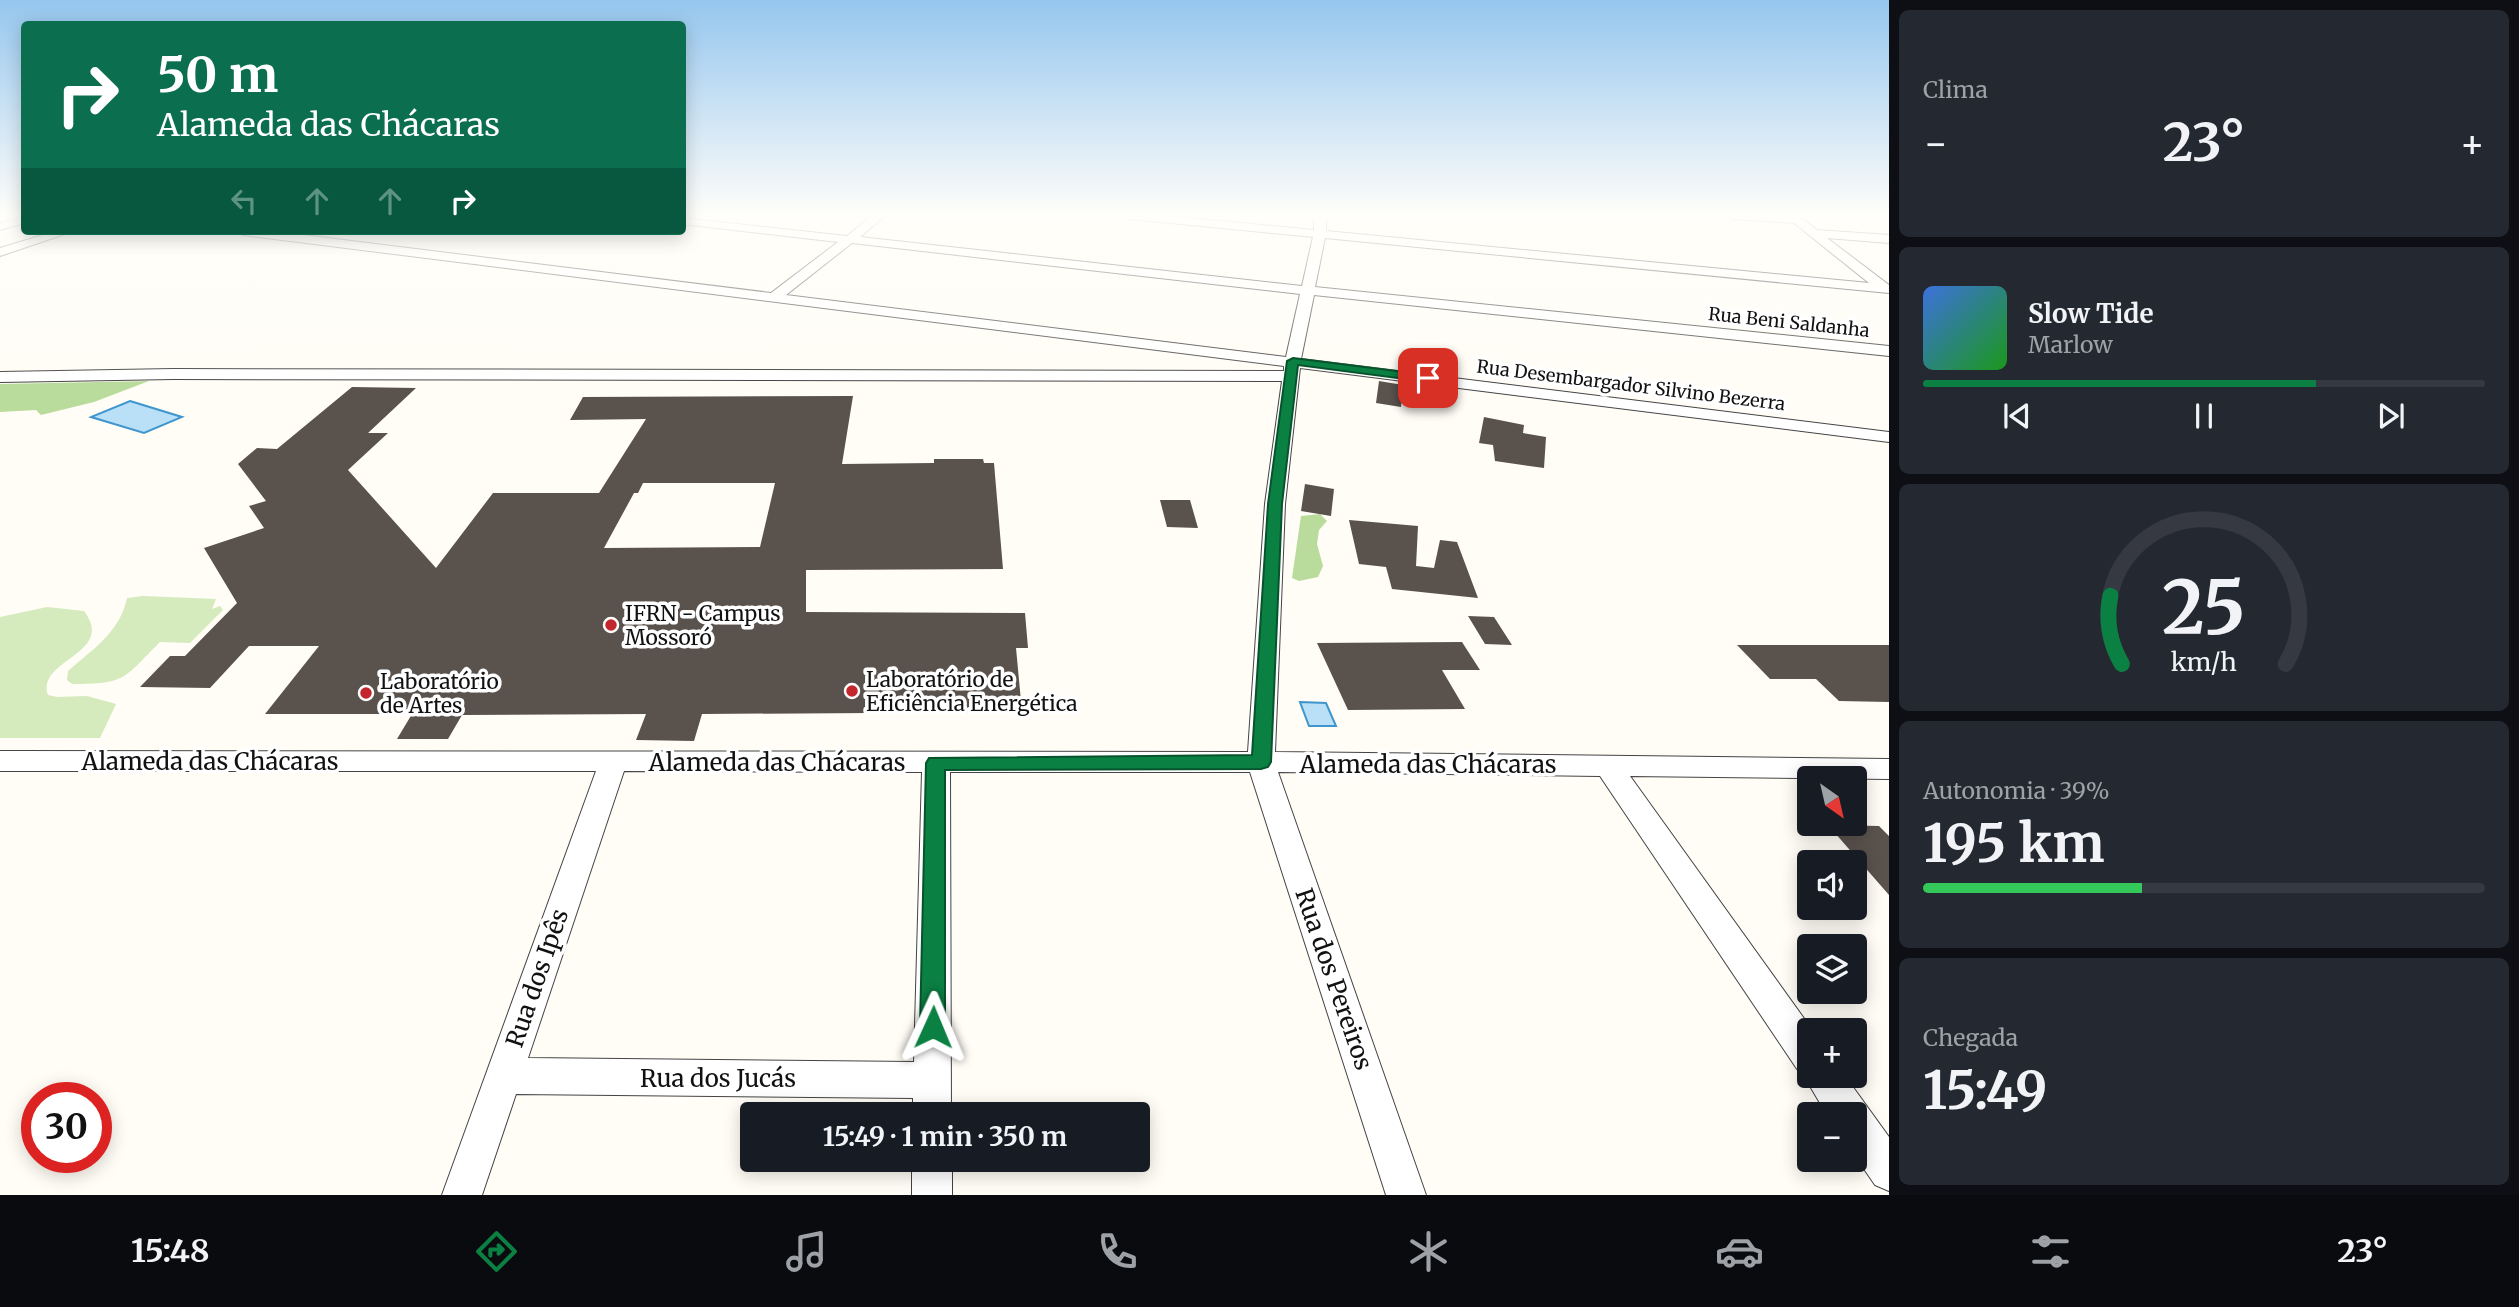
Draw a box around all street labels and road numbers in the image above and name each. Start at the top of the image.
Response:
street label: Rua Beni Saldanha [1707,302,1871,342]
street label: Rua Desembargador Silvino Bezerra [1475,355,1787,415]
street label: Alameda das Chácaras [80,746,339,777]
street label: Alameda das Chácaras [647,747,906,778]
street label: Alameda das Chácaras [1298,749,1557,780]
street label: Rua dos Pereiros [1288,884,1380,1074]
street label: Rua dos Ipês [499,905,575,1051]
street label: Rua dos Jucás [640,1063,796,1094]

